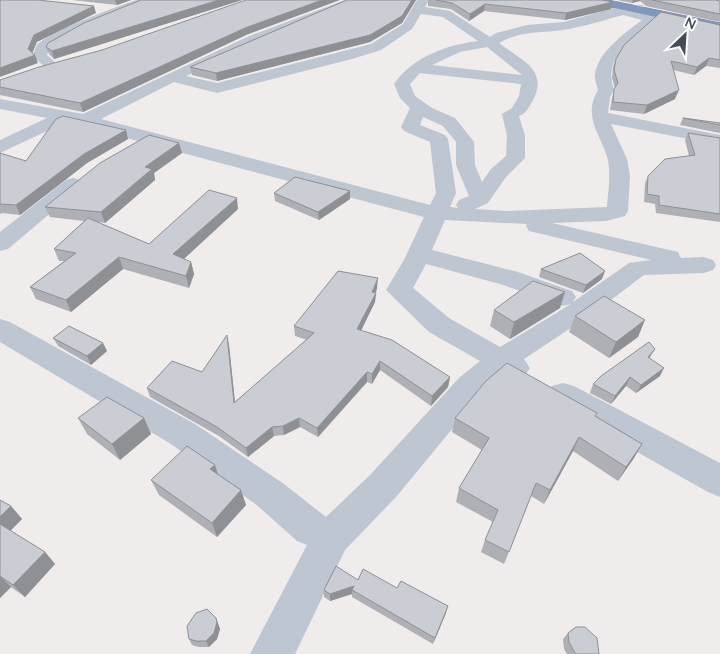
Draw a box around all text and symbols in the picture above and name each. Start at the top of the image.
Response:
north arrow [660,10,710,60]
text: N [682,13,699,34]

